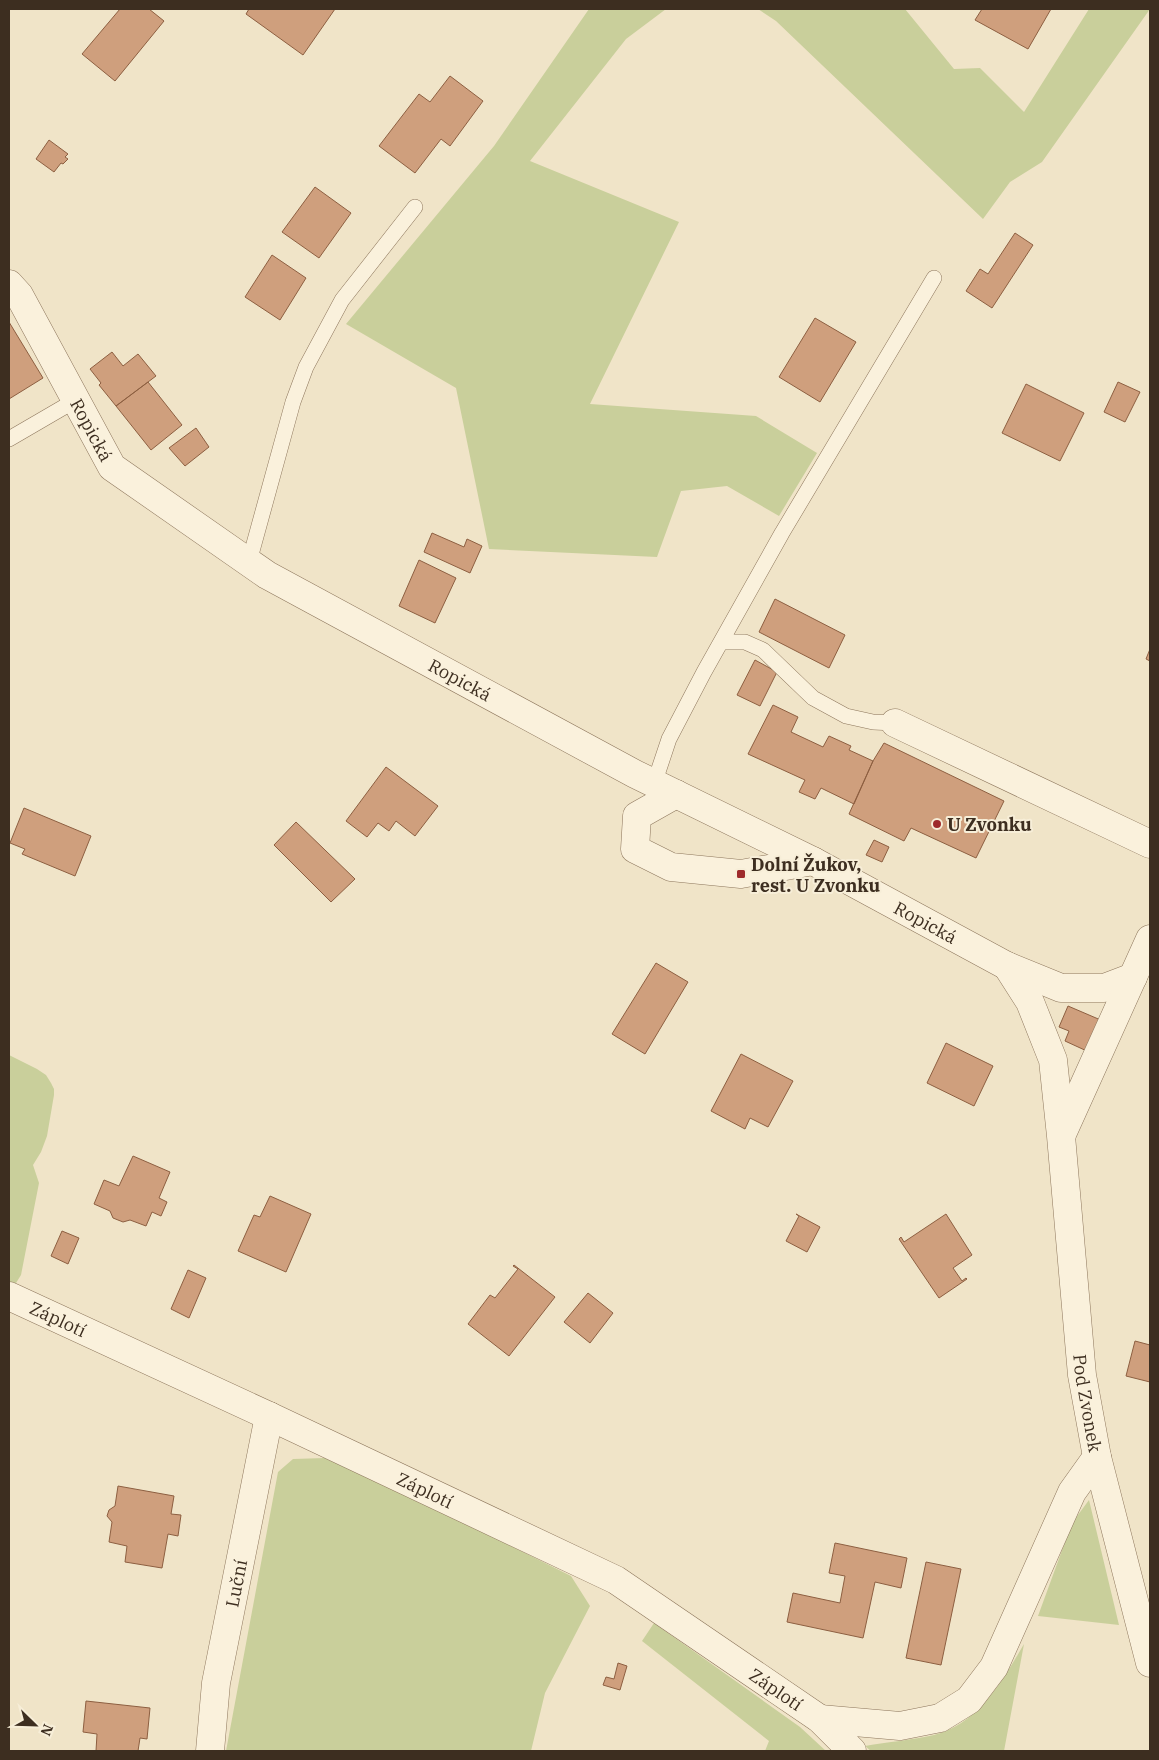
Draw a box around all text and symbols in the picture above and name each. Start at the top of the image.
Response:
street label: Ropická [65,394,118,465]
street label: Ropická [425,653,496,706]
place label: U Zvonku [947,813,1032,836]
marker: U Zvonku [931,818,943,830]
place label: Dolní Žukov, rest. U Zvonku [751,853,880,897]
marker: Dolní Žukov, rest. U Zvonku [735,868,747,880]
street label: Ropická [890,896,961,948]
street label: Záplotí [26,1296,90,1342]
street label: Pod Zvonek [1069,1353,1107,1454]
street label: Záplotí [393,1467,457,1513]
street label: Luční [220,1557,252,1609]
street label: Záplotí [745,1663,808,1716]
north arrow [10,1700,60,1750]
text: N [37,1721,57,1739]

